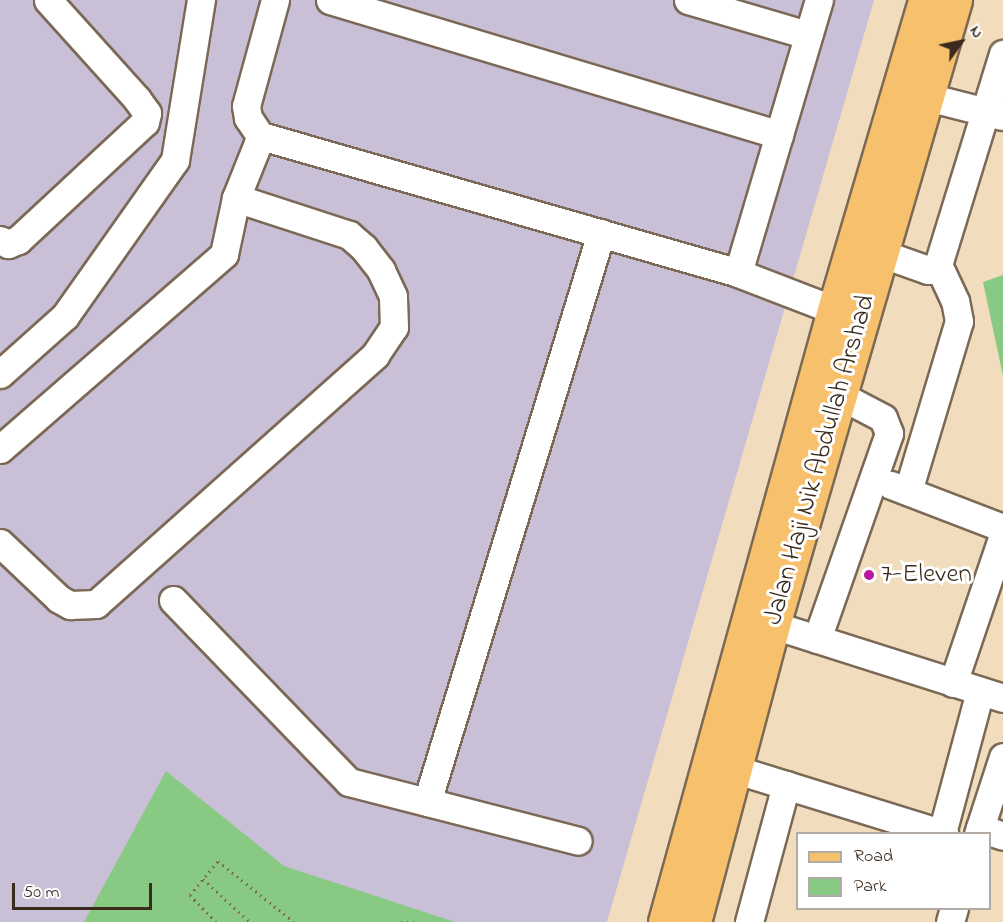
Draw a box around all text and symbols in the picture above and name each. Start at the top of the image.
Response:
north arrow [931,12,991,72]
text: N [963,21,989,43]
street label: Jalan Haji Nik Abdullah Arshad [757,291,883,629]
place label: 7-Eleven [881,559,972,591]
marker: 7-Eleven [862,568,876,582]
legend [796,832,991,910]
text: Road [854,844,893,870]
scale bar [15,871,154,909]
text: Park [854,874,887,900]
text: 50 m [23,880,60,906]

